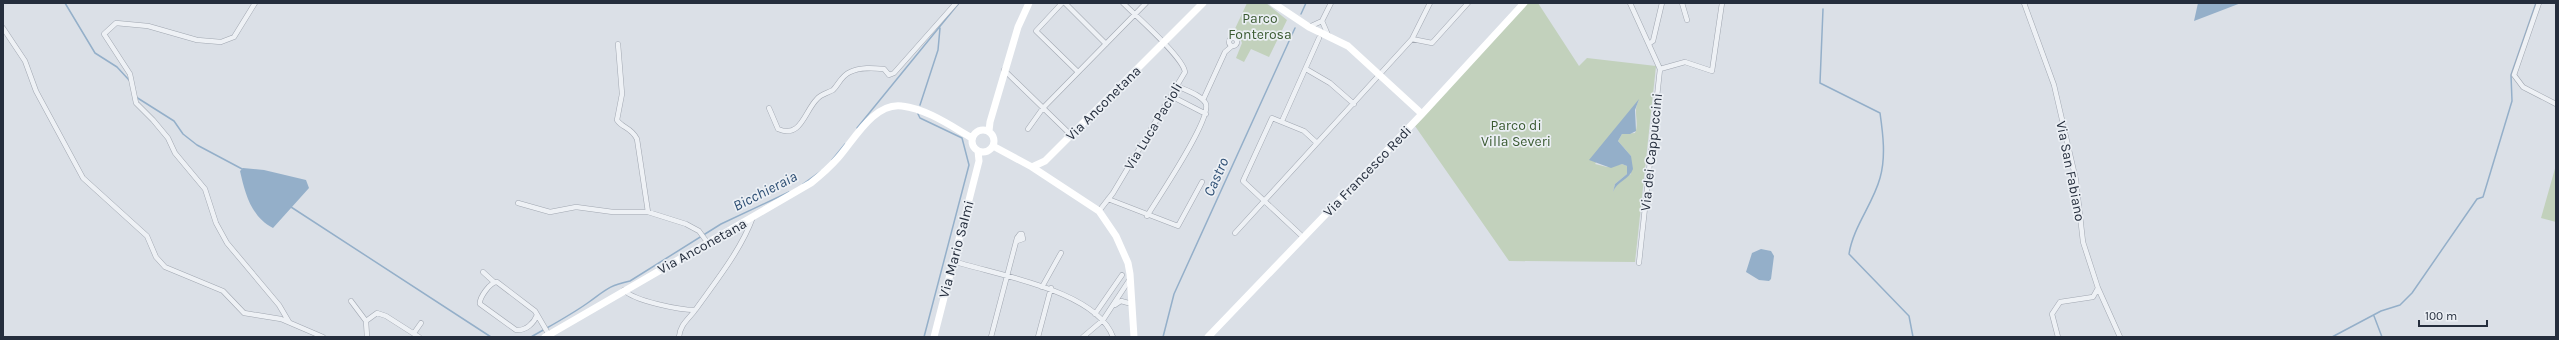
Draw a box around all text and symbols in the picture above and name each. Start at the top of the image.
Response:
park label: Parco Fonterosa [1228,10,1292,43]
street label: Via Anconetana [1062,62,1144,144]
street label: Via Luca Pacioli [1121,79,1186,173]
street label: Via dei Cappuccini [1637,92,1666,212]
park label: Parco di Villa Severi [1481,117,1551,150]
street label: Via San Fabiano [2052,119,2089,223]
street label: Via Francesco Redi [1320,122,1415,220]
water label: Castro [1200,154,1233,199]
water label: Bicchieraia [730,167,800,215]
street label: Via Mario Salmi [935,199,978,300]
street label: Via Anconetana [655,215,750,278]
scale bar [2419,302,2487,328]
text: 100 m [2425,309,2457,323]

